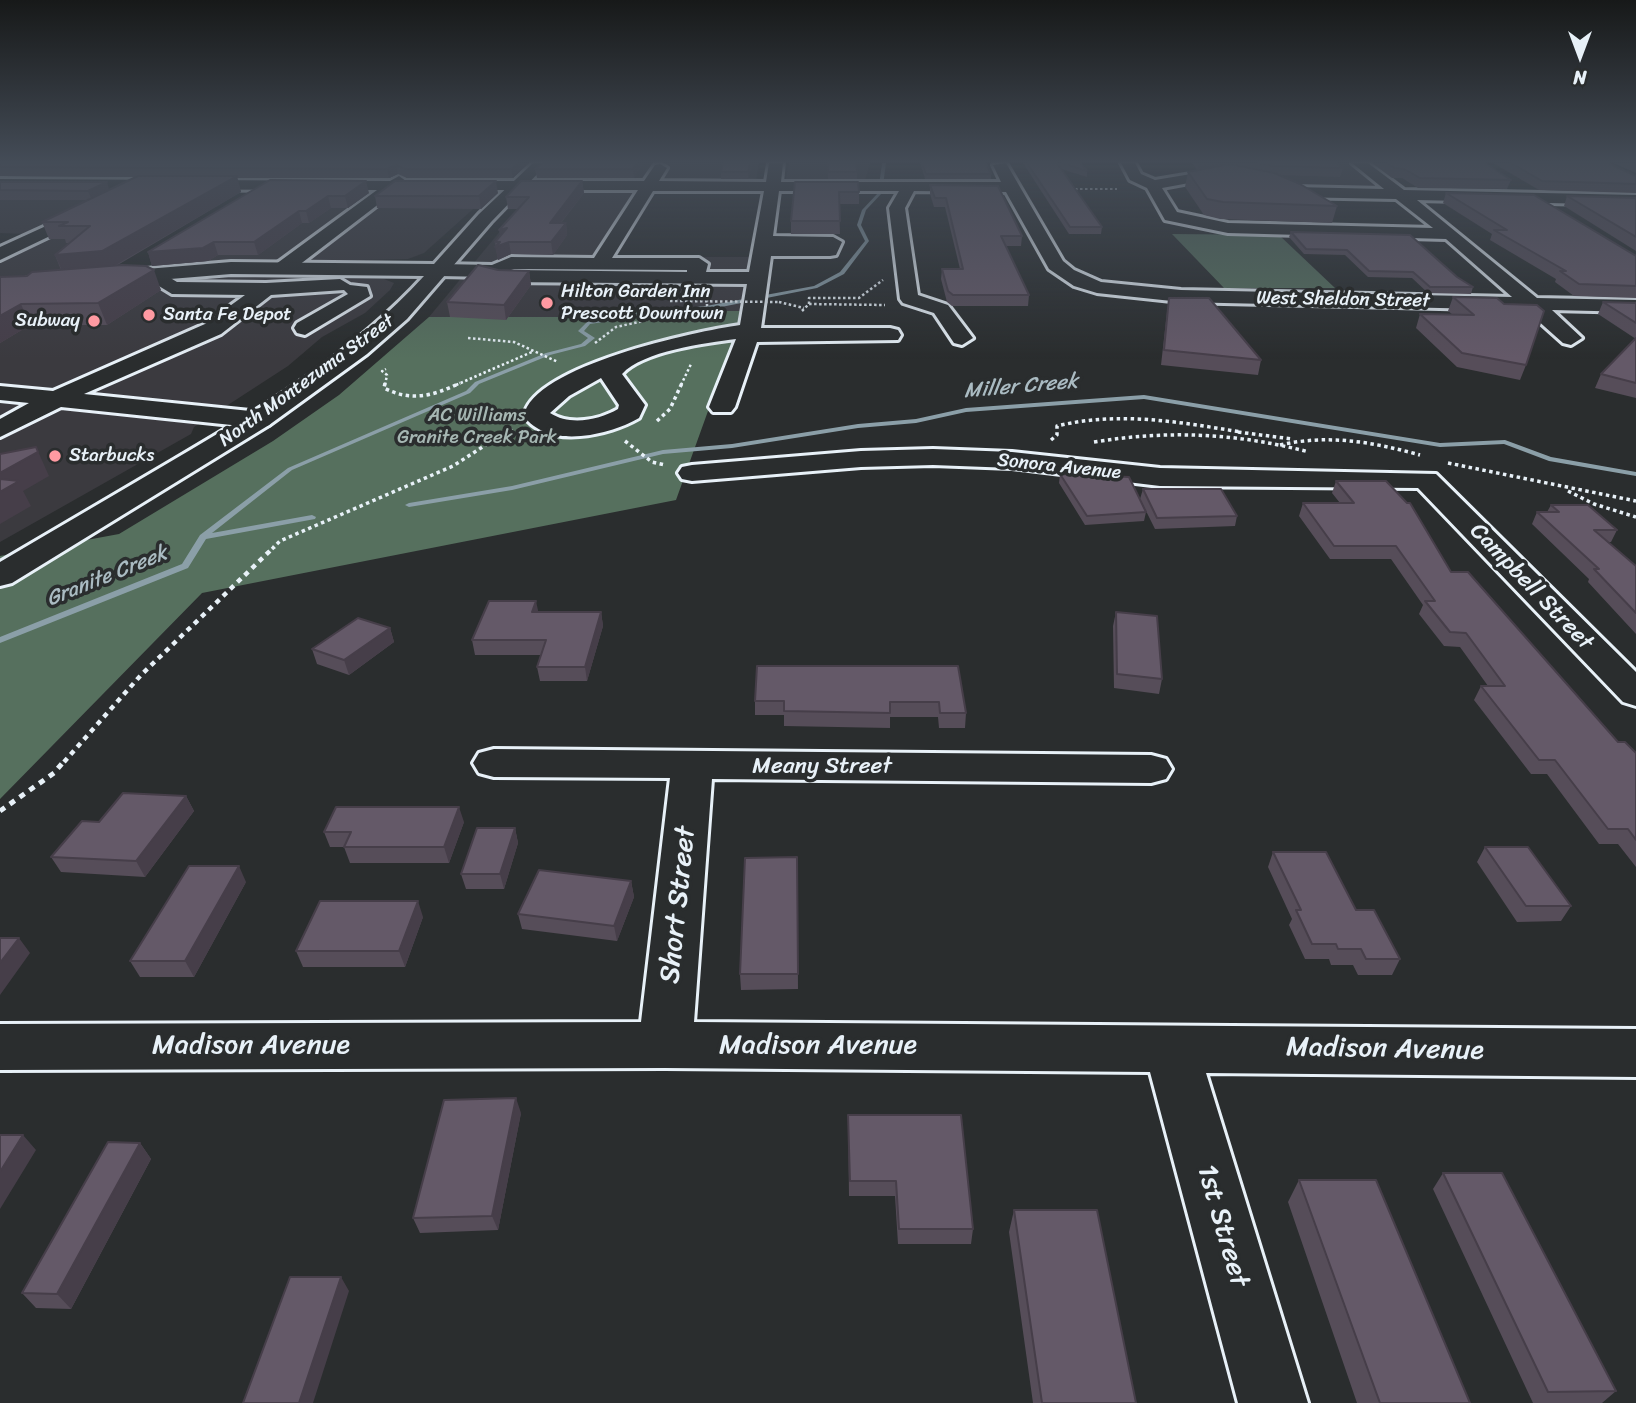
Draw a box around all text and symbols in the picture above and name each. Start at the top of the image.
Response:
north arrow [1545,21,1615,91]
text: N [1573,61,1587,94]
place label: Hilton Garden Inn Prescott Downtown [561,281,724,325]
street label: West Sheldon Street [1256,287,1430,313]
marker: Hilton Garden Inn Prescott Downtown [539,295,555,311]
place label: Santa Fe Depot [163,304,292,326]
marker: Santa Fe Depot [141,307,157,323]
place label: Subway [15,310,80,332]
street label: North Montezuma Street [215,310,399,452]
marker: Subway [86,313,102,329]
water label: Miller Creek [963,369,1079,405]
park label: AC Williams Granite Creek Park [397,405,557,449]
place label: Starbucks [69,445,154,467]
marker: Starbucks [47,448,63,464]
street label: Sonora Avenue [996,449,1122,485]
street label: Campbell Street [1464,518,1598,656]
water label: Granite Creek [43,541,171,613]
street label: Meany Street [752,753,892,781]
street label: Short Street [654,825,704,985]
street label: Madison Avenue [152,1029,350,1063]
street label: Madison Avenue [719,1029,917,1063]
street label: Madison Avenue [1286,1031,1484,1069]
street label: 1st Street [1189,1161,1255,1291]

